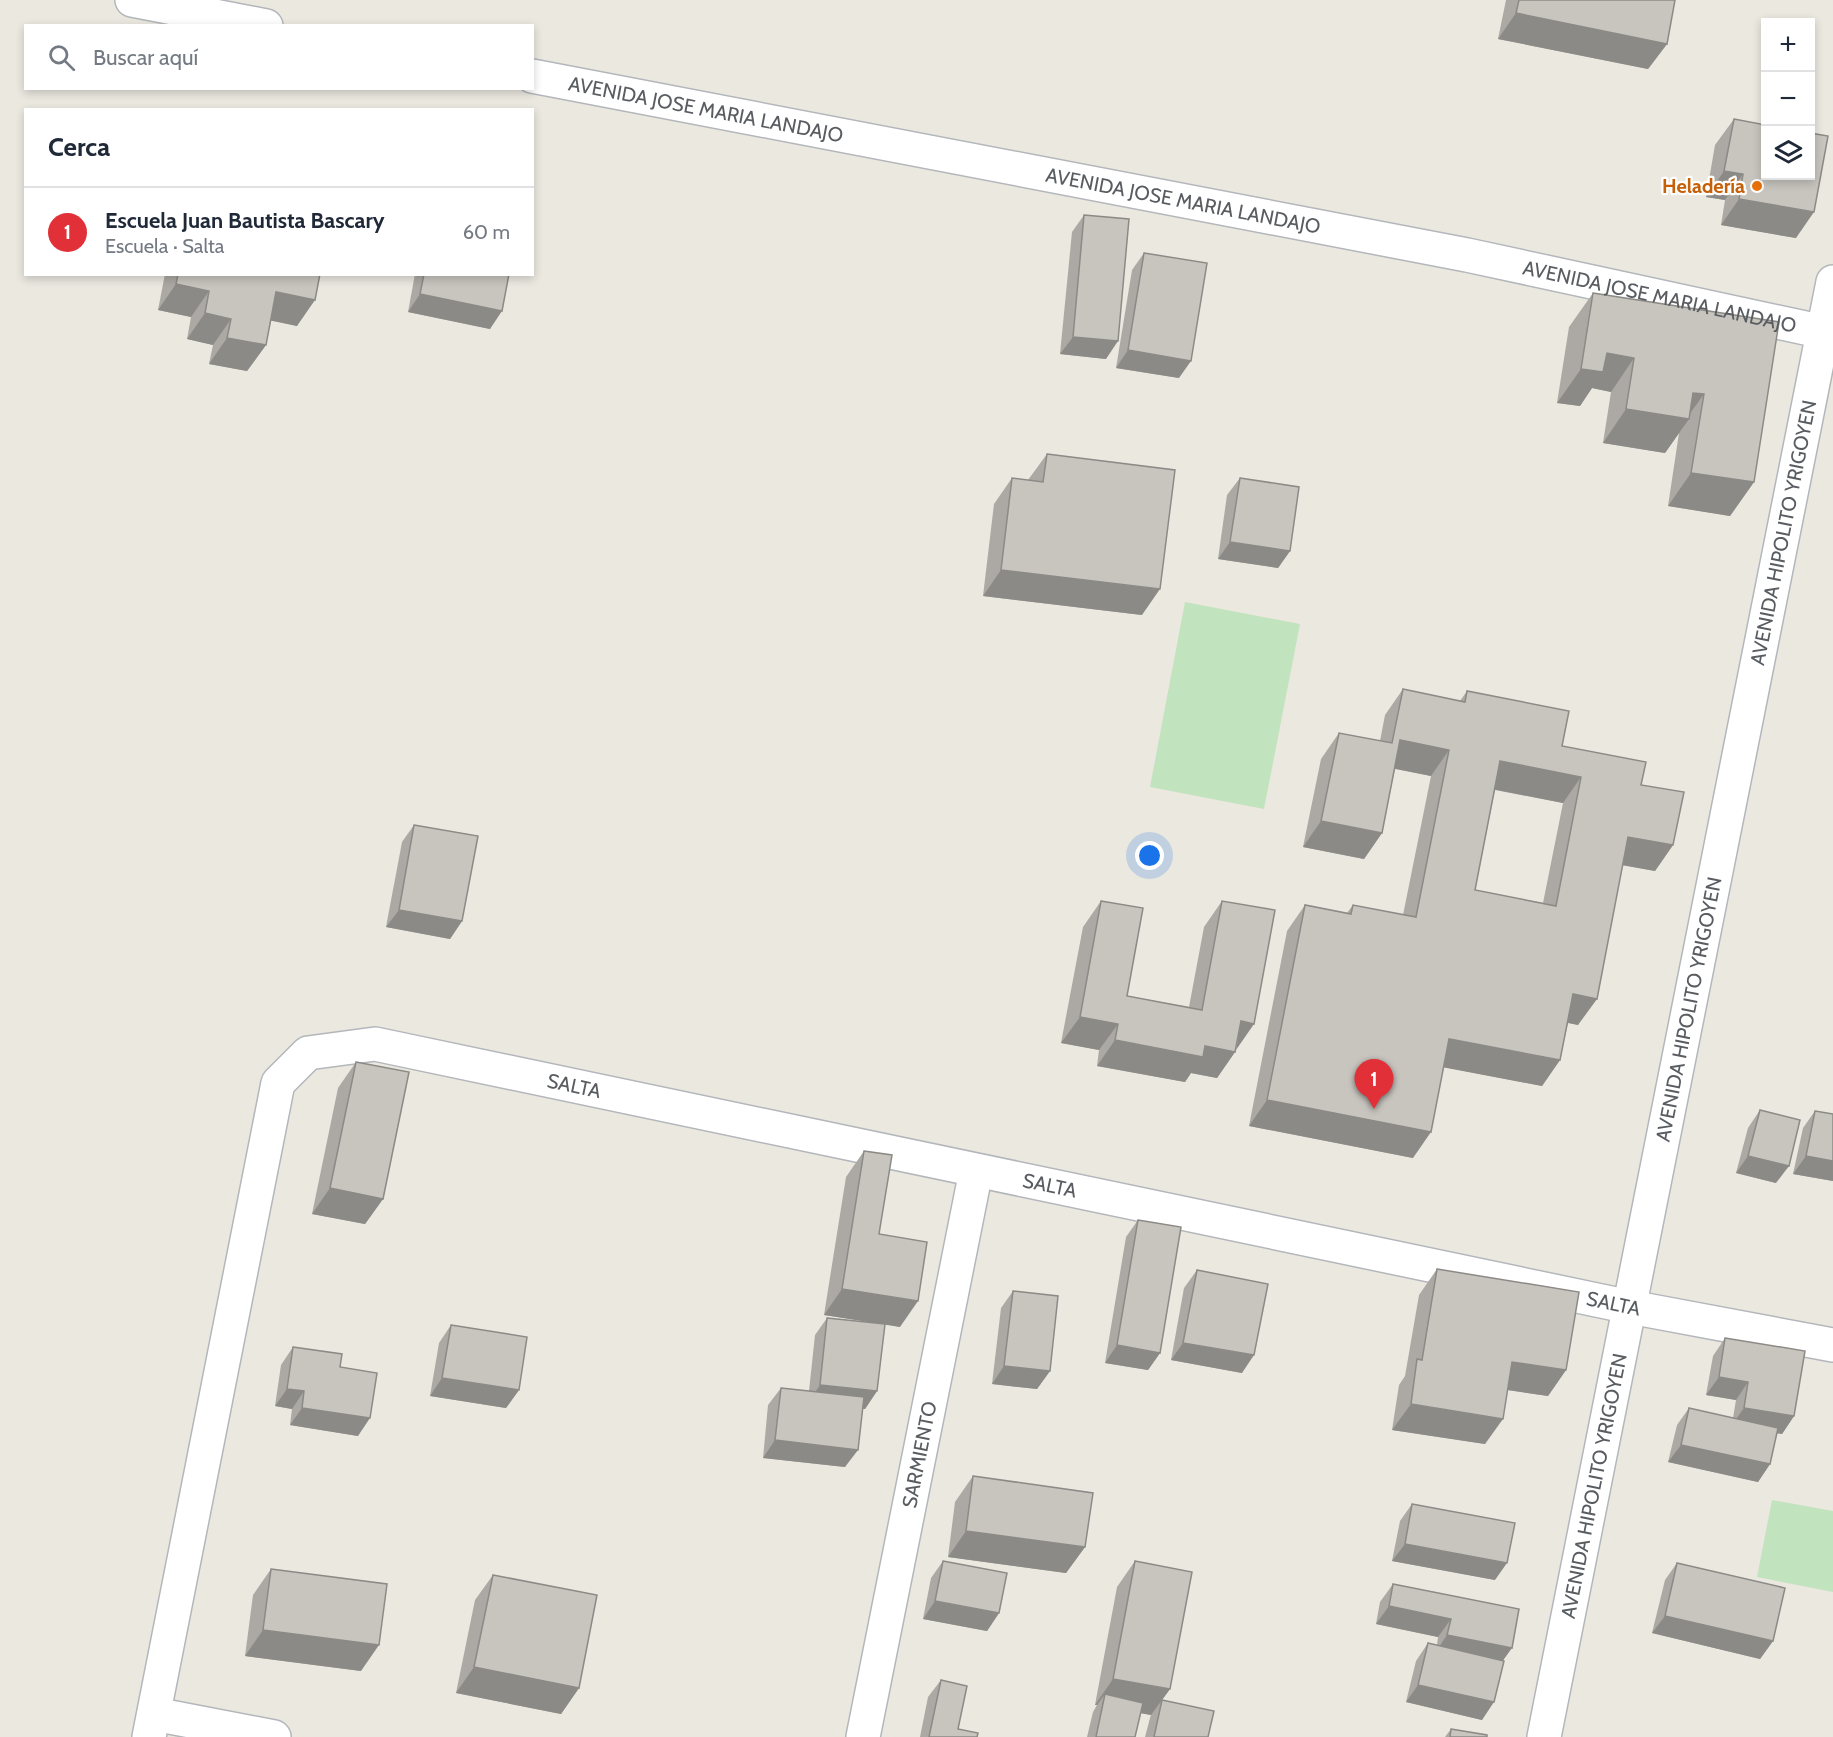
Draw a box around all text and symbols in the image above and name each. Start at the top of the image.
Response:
map controls [1761,18,1815,180]
button: + [1761,18,1815,72]
search box [24,24,534,90]
icon: search [45,41,78,74]
text: Buscar aquí [93,44,198,71]
street label: AVENIDA JOSE MARIA LANDAJO [567,71,845,147]
button: − [1761,72,1815,126]
button: layers [1761,126,1815,180]
text: Cerca [48,131,110,163]
street label: AVENIDA JOSE MARIA LANDAJO [1044,163,1322,239]
place label: Heladería [1662,174,1745,198]
marker: Heladería [1750,179,1764,193]
text: Escuela Juan Bautista Bascary [105,207,385,234]
text: 1 [64,220,71,244]
text: 60 m [463,220,510,244]
text: Escuela · Salta [105,234,224,258]
street label: AVENIDA JOSE MARIA LANDAJO [1521,255,1798,338]
street label: AVENIDA HIPOLITO YRIGOYEN [1745,398,1821,667]
your location [1135,841,1164,870]
street label: AVENIDA HIPOLITO YRIGOYEN [1651,875,1727,1144]
pin: 1 [1354,1060,1394,1109]
street label: SALTA [545,1068,604,1103]
street label: SALTA [1021,1168,1080,1203]
street label: SALTA [1584,1286,1643,1321]
street label: AVENIDA HIPOLITO YRIGOYEN [1556,1351,1632,1621]
street label: SARMIENTO [897,1399,942,1510]

